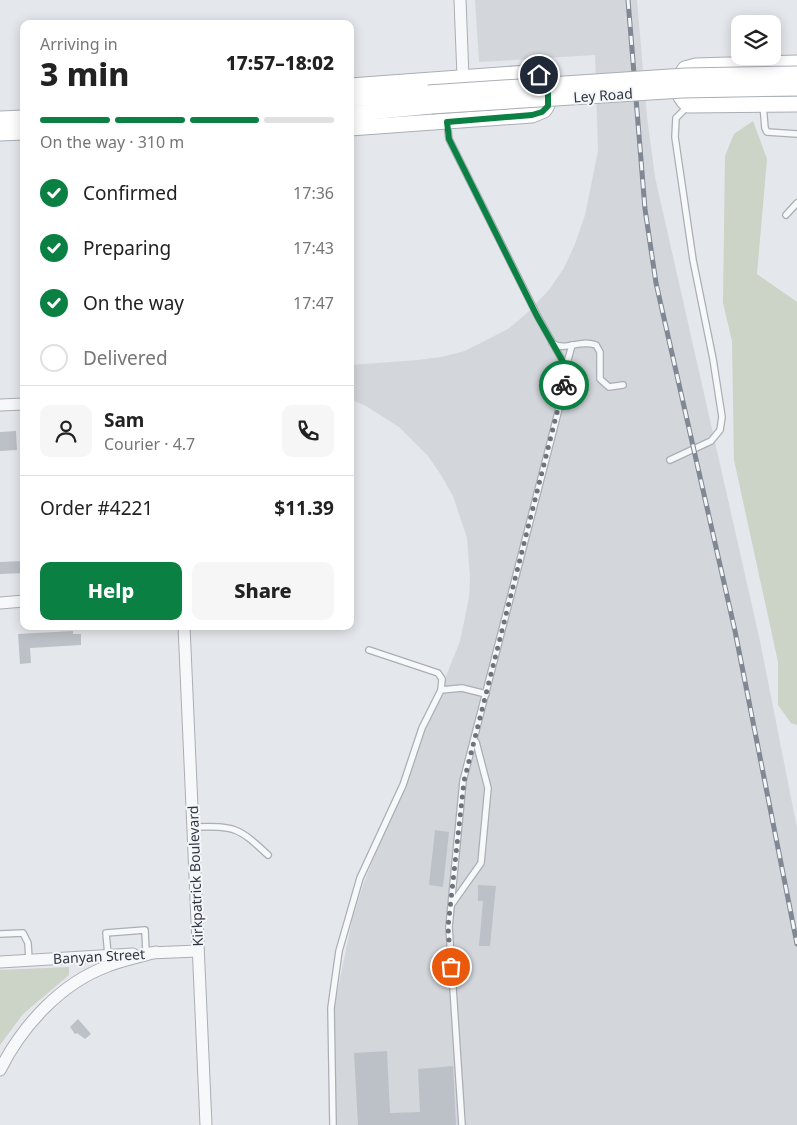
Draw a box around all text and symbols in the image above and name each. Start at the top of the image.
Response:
map controls [731,15,781,65]
button: layers [731,15,781,65]
text: Arriving in [40,33,118,55]
text: 17:57–18:02 [226,50,334,76]
text: 3 min [40,52,129,95]
pin [518,54,560,96]
icon: home [525,61,553,89]
street label: Ley Road [573,83,633,107]
text: On the way · 310 m [40,131,184,153]
icon: check [40,179,68,207]
text: Confirmed [83,180,178,206]
text: 17:36 [293,182,334,204]
icon: check [40,234,68,262]
text: Preparing [83,235,171,261]
text: 17:43 [293,237,334,259]
icon: check [40,289,68,317]
text: On the way [83,290,184,316]
text: 17:47 [293,292,334,314]
text: Delivered [83,345,168,371]
courier [539,360,589,410]
icon: bike [550,371,578,399]
button: person [40,405,92,457]
button: phone [282,405,334,457]
text: Sam [104,407,144,433]
text: Courier · 4.7 [104,433,195,455]
text: Order #4221 [40,495,153,521]
text: $11.39 [274,495,334,521]
button: Help [40,562,182,620]
button: Share [192,562,334,620]
street label: Kirkpatrick Boulevard [183,805,207,947]
street label: Banyan Street [53,944,145,968]
pin [430,946,472,988]
icon: bag [437,953,465,981]

